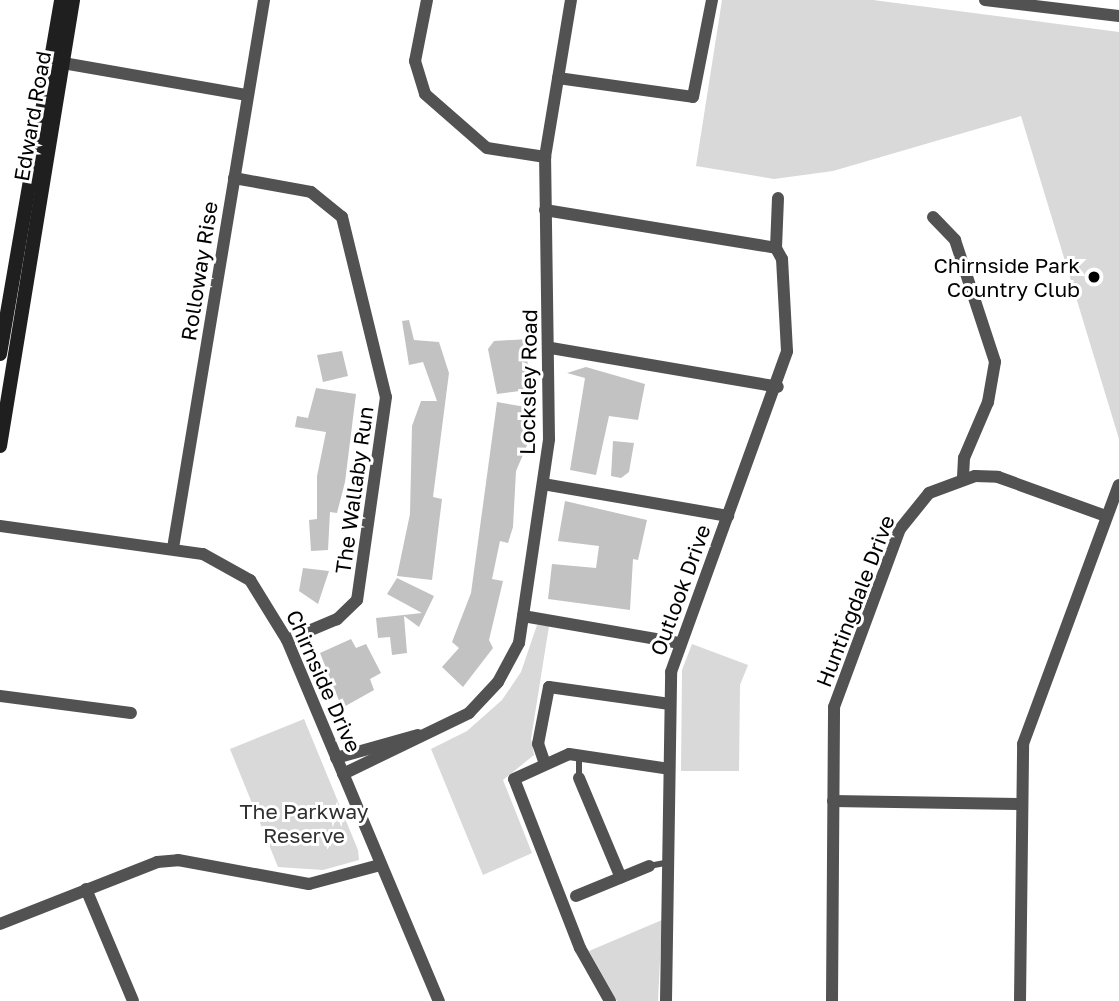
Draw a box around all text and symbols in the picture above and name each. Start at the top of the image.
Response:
street label: Edward Road [8,49,56,183]
street label: Rolloway Rise [176,200,222,342]
place label: Chirnside Park Country Club [934,252,1080,302]
marker: Chirnside Park Country Club [1086,269,1102,285]
street label: Locksley Road [514,309,542,455]
street label: The Wallaby Run [330,405,378,575]
street label: Huntingdale Drive [811,512,899,690]
street label: Outlook Drive [645,521,715,659]
street label: Chirnside Drive [281,606,367,756]
park label: The Parkway Reserve [240,798,368,848]

